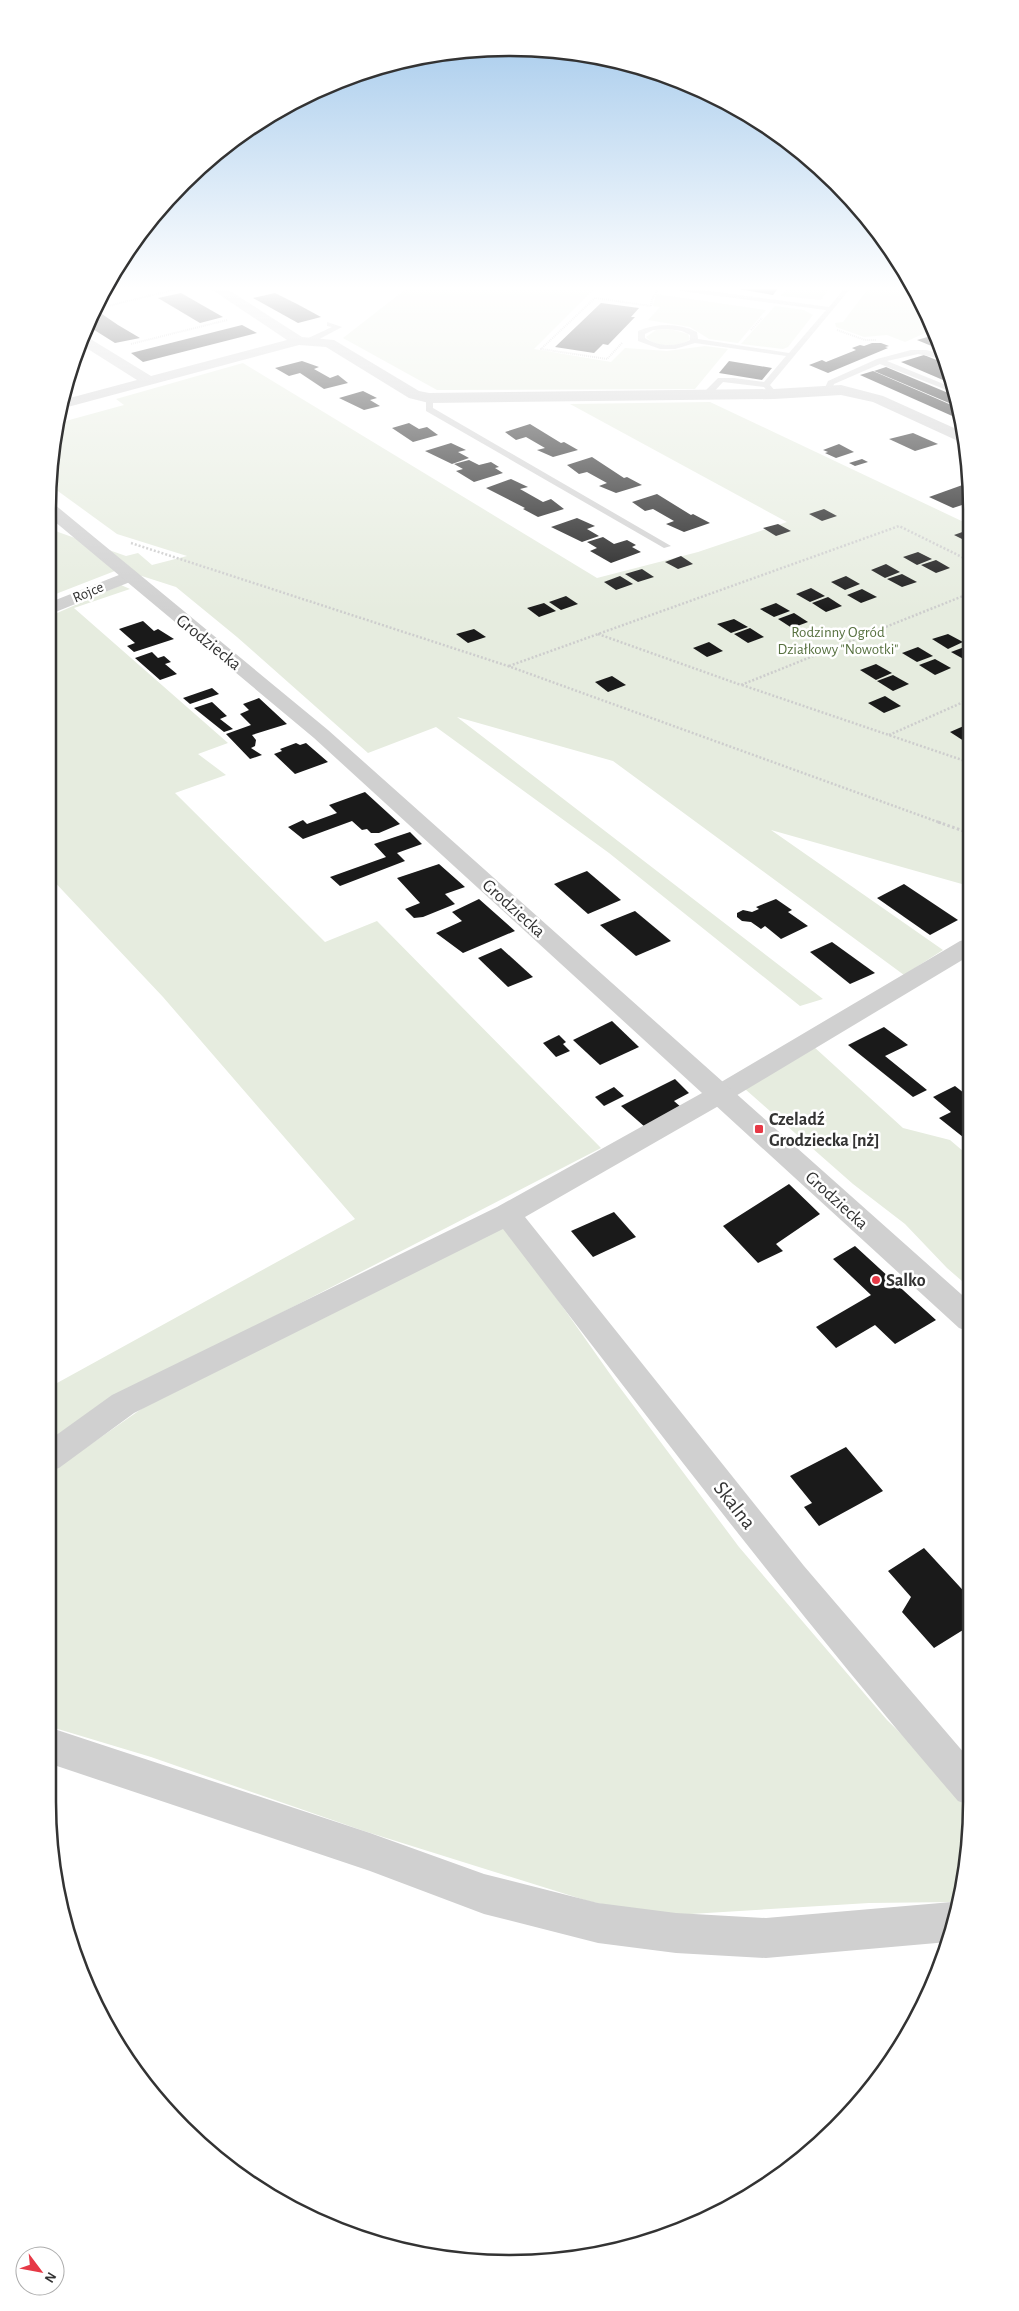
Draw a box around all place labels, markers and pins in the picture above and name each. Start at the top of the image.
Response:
place label: Czeladź Grodziecka [nż] [769,1111,879,1150]
marker: Czeladź Grodziecka [nż] [753,1123,765,1135]
place label: Salko [886,1272,926,1290]
marker: Salko [870,1274,882,1286]

